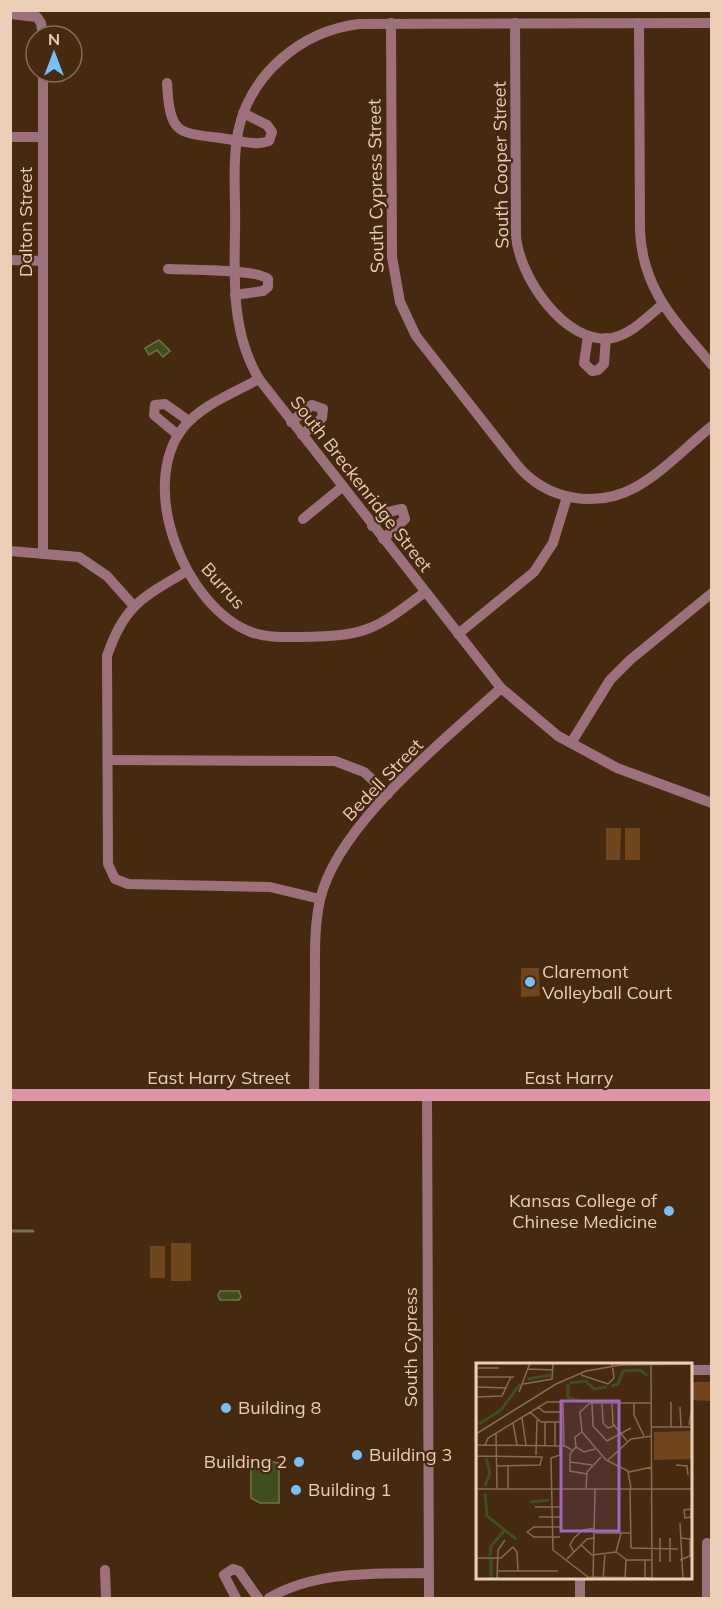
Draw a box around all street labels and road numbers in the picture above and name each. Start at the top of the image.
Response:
street label: South Cooper Street [488,81,513,249]
street label: South Cypress Street [362,99,389,273]
street label: Dalton Street [14,167,37,277]
street label: South Breckenridge Street [286,391,437,576]
street label: Burrus [196,558,250,614]
street label: Bedell Street [338,734,428,826]
street label: East Harry Street [147,1066,291,1089]
street label: East Harry [525,1066,614,1089]
street label: South Cypress [399,1287,422,1407]

